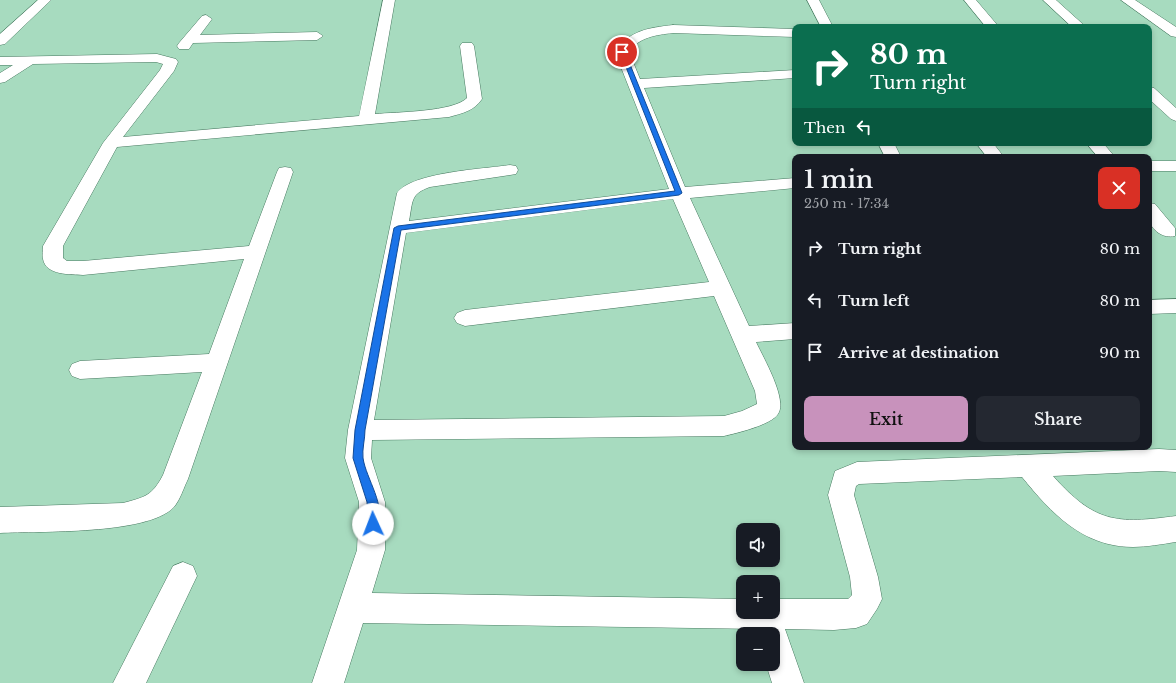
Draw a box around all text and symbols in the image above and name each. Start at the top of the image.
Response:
pin [605,35,639,69]
text: 80 m [870,37,947,72]
icon: right [804,40,856,92]
icon: arrive [611,41,633,63]
text: Turn right [870,72,966,94]
icon: left [853,116,875,138]
text: Then [804,118,845,137]
text: 1 min [804,165,873,194]
button: close [1098,167,1140,209]
text: 250 m · 17:34 [804,195,889,212]
icon: right [804,237,826,259]
text: Turn right [838,239,921,258]
text: 80 m [1100,239,1140,258]
icon: left [804,289,826,311]
text: Turn left [838,291,909,310]
text: 80 m [1100,291,1140,310]
icon: arrive [804,341,826,363]
text: Arrive at destination [838,343,999,362]
text: 90 m [1099,343,1140,362]
button: Exit [804,396,968,442]
button: Share [976,396,1140,442]
position arrow [352,503,394,545]
map controls [736,523,780,671]
button: sound [736,523,780,567]
button: + [736,575,780,619]
button: − [736,627,780,671]

